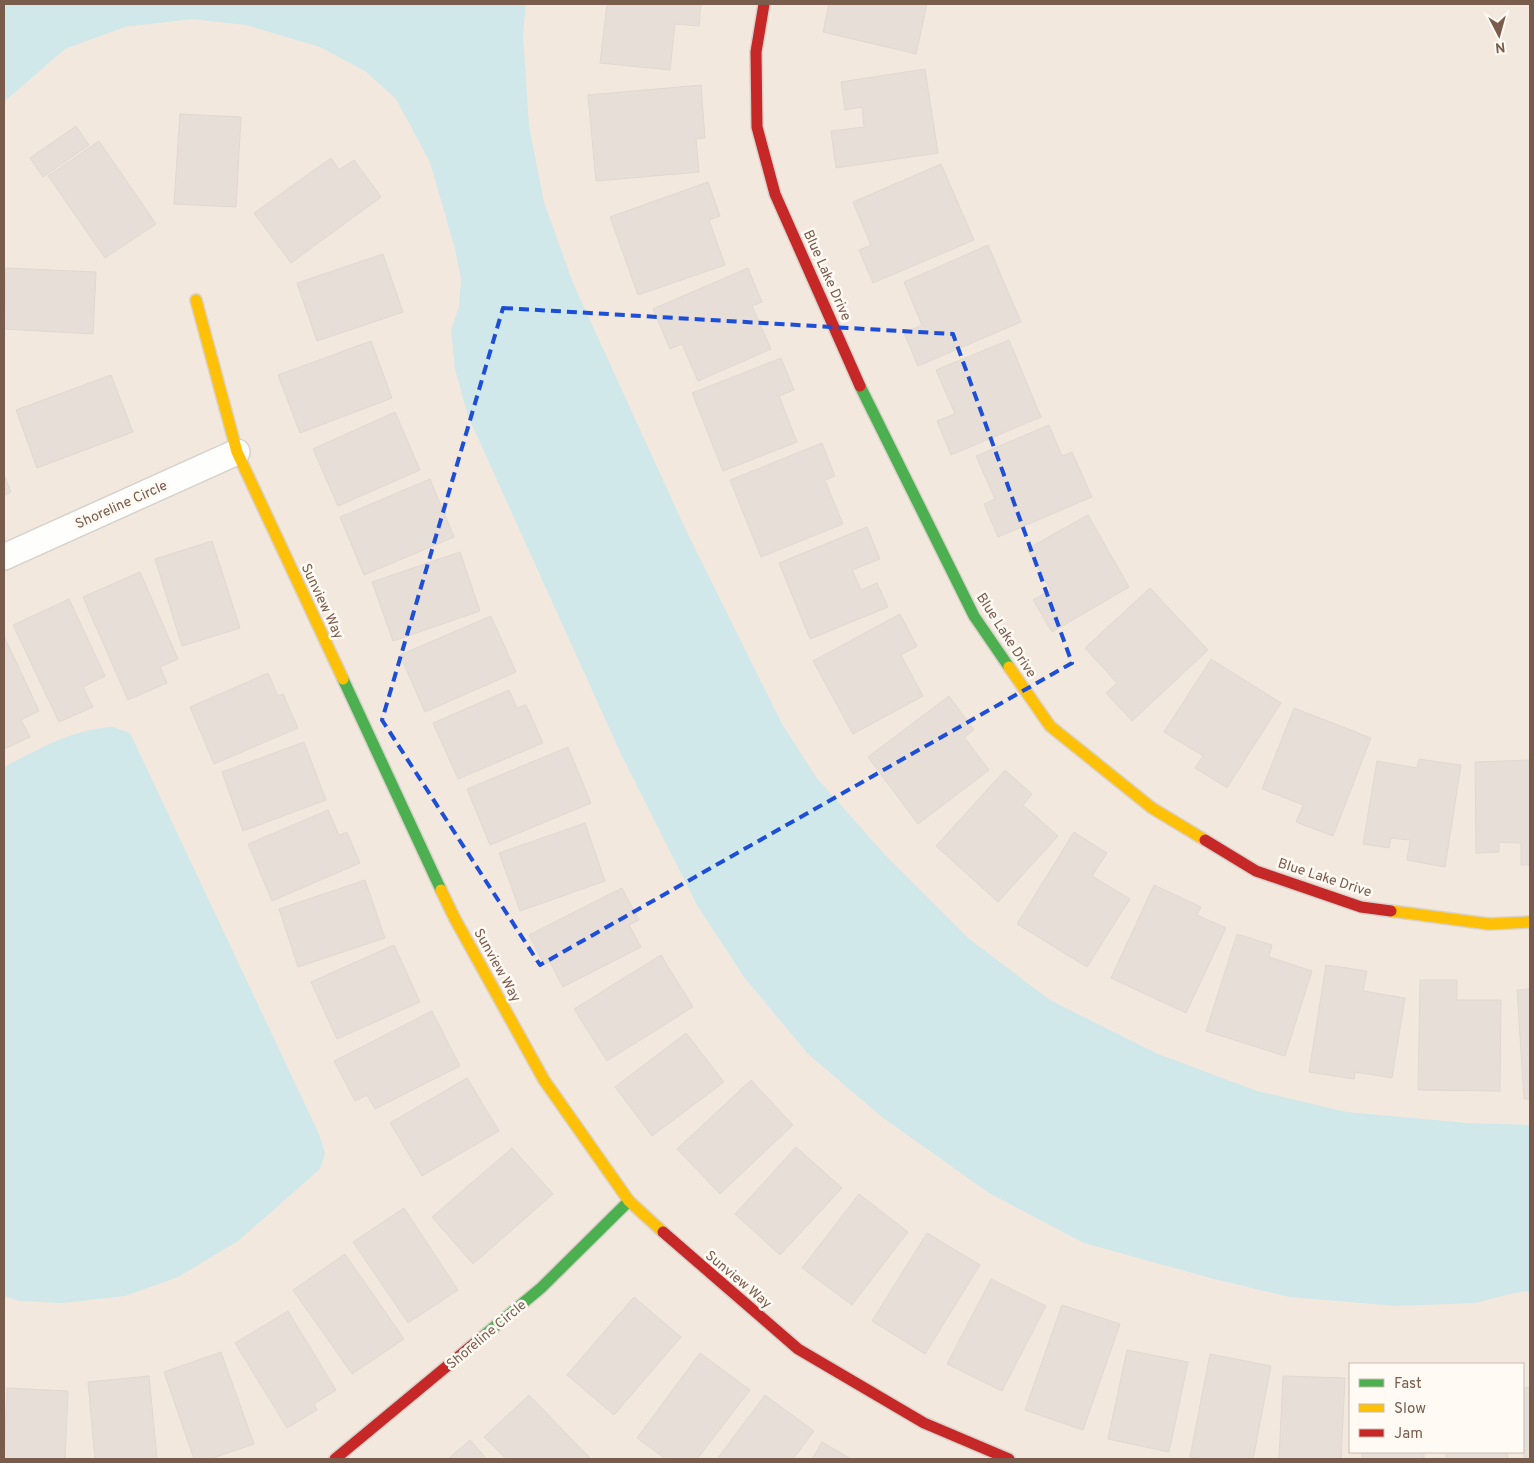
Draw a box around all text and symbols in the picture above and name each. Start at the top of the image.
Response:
north arrow [1474,10,1524,60]
text: N [1494,37,1506,55]
street label: Blue Lake Drive [799,228,854,324]
street label: Shoreline Circle [73,477,170,533]
street label: Sunview Way [297,561,347,642]
street label: Blue Lake Drive [972,590,1039,681]
street label: Blue Lake Drive [1275,855,1374,902]
street label: Sunview Way [469,926,524,1005]
street label: Sunview Way [701,1247,775,1313]
street label: Shoreline Circle [444,1297,530,1373]
legend [1349,1363,1524,1453]
text: Fast [1394,1375,1422,1394]
text: Slow [1394,1400,1426,1419]
text: Jam [1394,1425,1423,1444]

